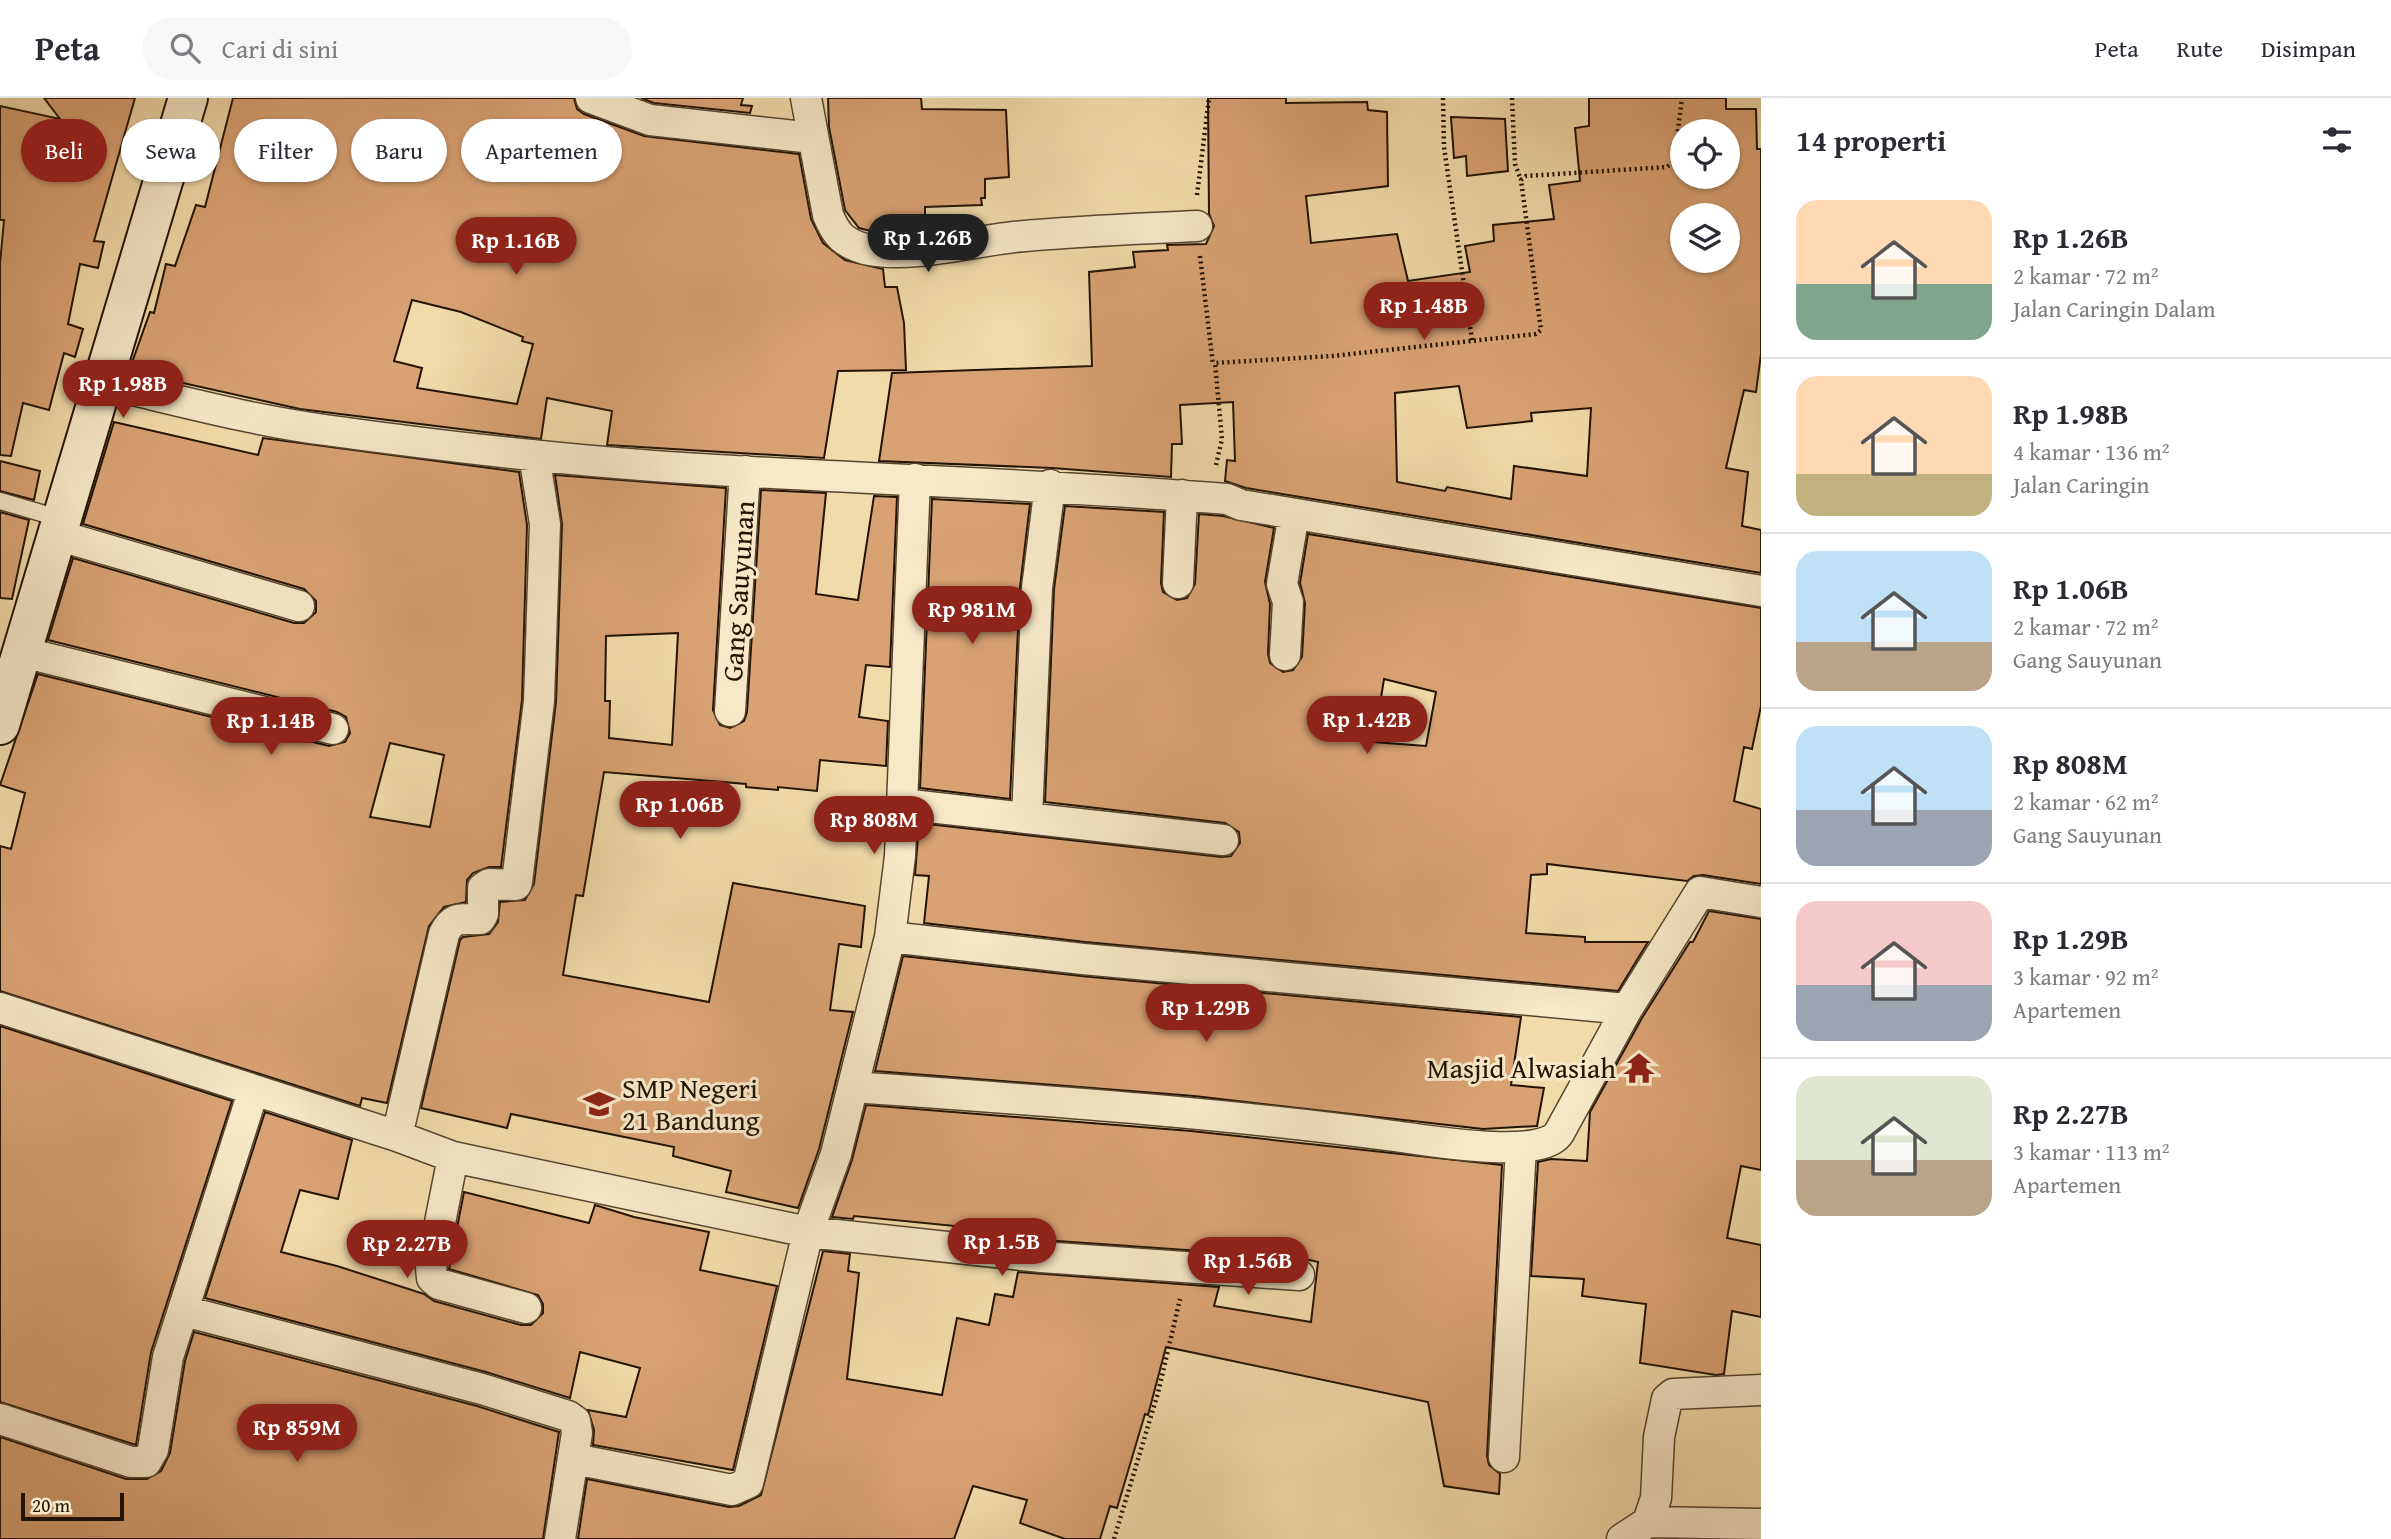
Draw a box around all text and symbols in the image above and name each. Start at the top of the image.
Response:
search box [142,17,632,80]
text: Peta [35,24,100,72]
icon: search [166,29,204,67]
text: Cari di sini [222,29,338,68]
text: Peta [2095,31,2138,66]
text: Rute [2176,31,2223,66]
text: Disimpan [2261,31,2356,66]
text: 14 properti [1796,118,1946,162]
chip: Beli [21,119,107,182]
chip: Sewa [121,119,220,182]
chip: Filter [234,119,337,182]
chip: Baru [351,119,447,182]
chip: Apartemen [461,119,622,182]
map controls [1670,119,1740,273]
button: locate [1670,119,1740,189]
icon: filters [2318,121,2356,159]
button: layers [1670,203,1740,273]
pin: Rp 1.26B [856,214,1000,274]
text: Rp 1.26B [2013,215,2129,259]
pin: Rp 1.16B [444,218,588,277]
text: Rp 1.26B [884,220,972,253]
text: Rp 1.16B [472,223,560,256]
icon: home [1852,228,1936,312]
text: 2 kamar · 72 m² [2013,259,2159,292]
pin: Rp 1.48B [1352,282,1496,342]
text: Rp 1.48B [1380,288,1468,321]
text: Jalan Caringin Dalam [2013,292,2216,325]
pin: Rp 1.98B [51,360,195,420]
text: Rp 1.98B [79,366,167,399]
text: Rp 1.98B [2013,391,2129,435]
icon: home [1852,404,1936,488]
text: 4 kamar · 136 m² [2013,435,2170,468]
text: Jalan Caringin [2013,468,2149,501]
street label: Gang Sauyunan [711,499,764,683]
text: Rp 1.06B [2013,566,2129,610]
icon: home [1852,579,1936,663]
pin: Rp 981M [907,587,1037,646]
text: Rp 981M [928,592,1016,625]
text: 2 kamar · 72 m² [2013,610,2159,643]
text: Gang Sauyunan [2013,643,2162,676]
pin: Rp 1.42B [1295,696,1439,756]
pin: Rp 1.14B [199,698,343,757]
text: Rp 1.42B [1323,702,1411,735]
text: Rp 1.14B [227,703,315,736]
text: Rp 808M [2013,741,2128,785]
icon: home [1852,754,1936,838]
pin: Rp 1.06B [608,782,752,841]
text: 2 kamar · 62 m² [2013,785,2159,818]
text: Rp 1.06B [636,787,724,820]
pin: Rp 808M [809,796,939,856]
text: Rp 808M [830,802,918,835]
text: Gang Sauyunan [2013,818,2162,851]
text: Rp 1.29B [2013,916,2129,960]
icon: home [1852,929,1936,1013]
text: 3 kamar · 92 m² [2013,960,2159,993]
pin: Rp 1.29B [1134,984,1278,1044]
text: Rp 1.29B [1162,990,1250,1023]
text: Apartemen [2013,993,2121,1026]
place label: Masjid Alwasiah [1427,1047,1616,1088]
temple icon: Masjid Alwasiah [1622,1051,1656,1085]
place label: SMP Negeri 21 Bandung [622,1067,760,1140]
school or university icon: SMP Negeri 21 Bandung [582,1087,616,1121]
text: Rp 2.27B [2013,1091,2129,1135]
icon: home [1852,1104,1936,1188]
text: 3 kamar · 113 m² [2013,1135,2170,1168]
text: Apartemen [2013,1168,2121,1201]
pin: Rp 1.5B [937,1218,1067,1278]
pin: Rp 2.27B [335,1220,479,1280]
text: Rp 1.5B [964,1224,1040,1257]
text: Rp 2.27B [363,1226,451,1259]
pin: Rp 1.56B [1176,1238,1320,1297]
text: Rp 1.56B [1204,1243,1292,1276]
pin: Rp 859M [232,1404,362,1464]
text: Rp 859M [253,1410,341,1443]
scale bar [21,1490,124,1522]
text: 20 m [32,1491,70,1519]

